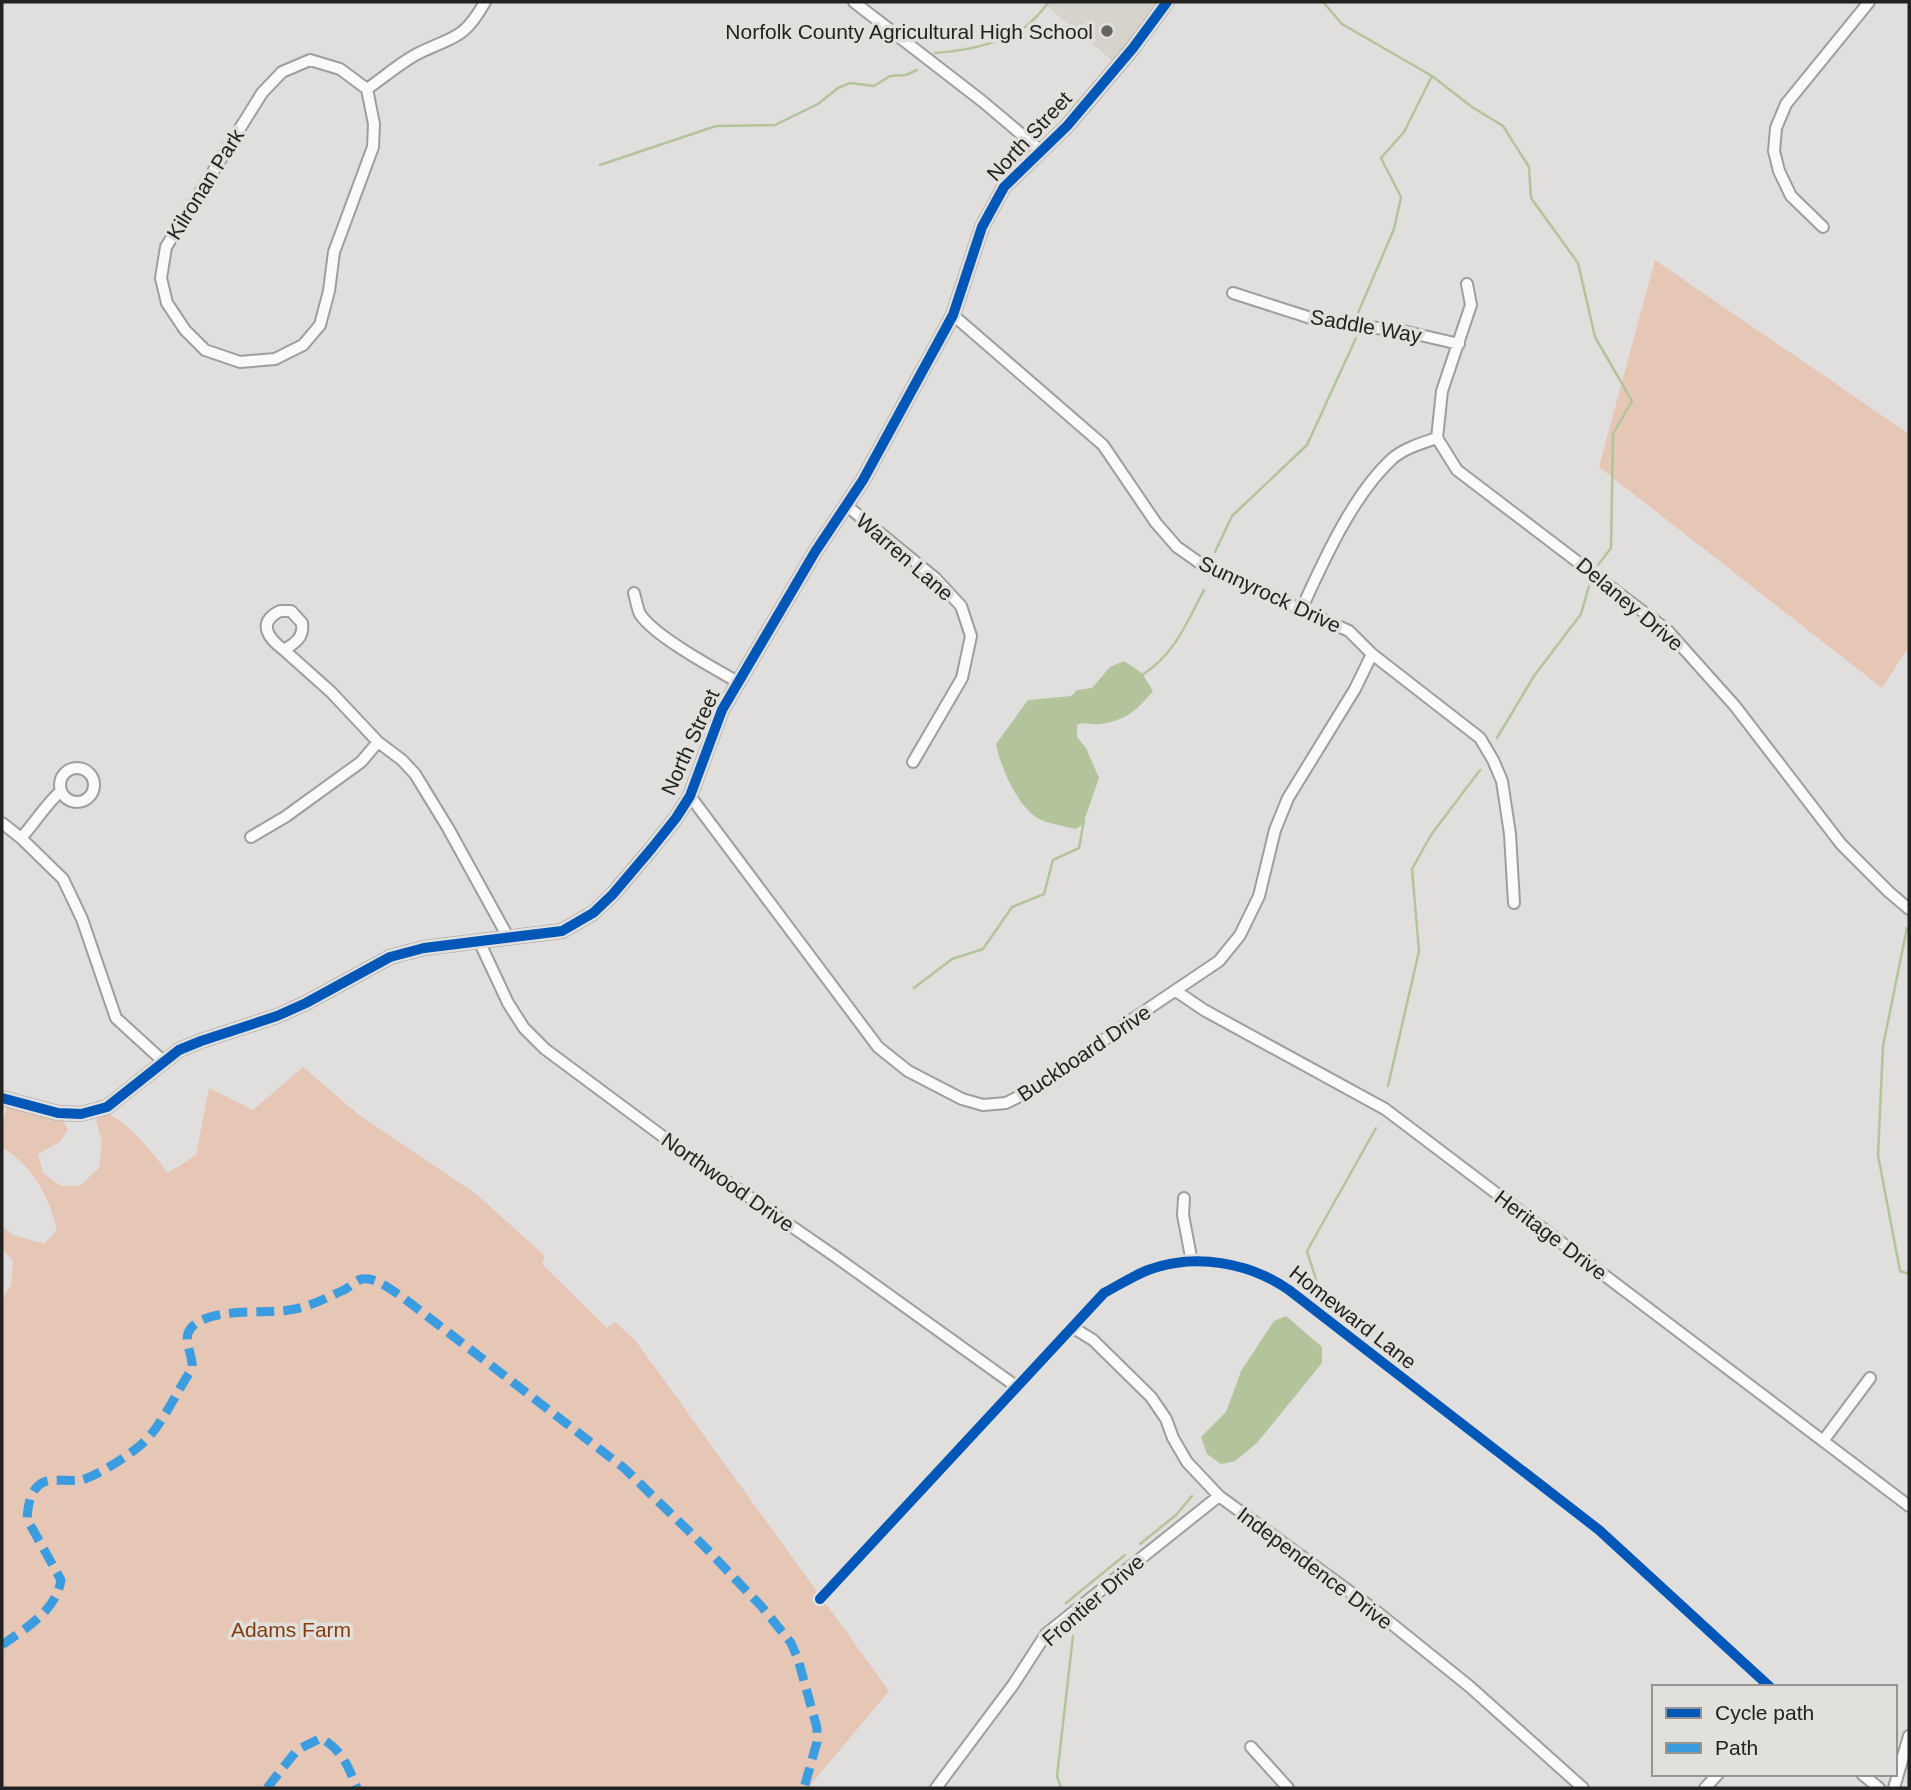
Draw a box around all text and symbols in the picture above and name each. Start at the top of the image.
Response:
place label: Norfolk County Agricultural High School [725,20,1093,43]
marker: Norfolk County Agricultural High School [1099,23,1115,39]
street label: North Street [982,87,1076,185]
street label: Kilronan Park [162,124,248,244]
street label: Saddle Way [1309,305,1424,347]
street label: Warren Lane [852,509,958,605]
street label: Sunnyrock Drive [1195,551,1345,637]
street label: Delaney Drive [1572,553,1688,655]
street label: North Street [656,685,724,798]
street label: Buckboard Drive [1013,1000,1155,1106]
street label: Northwood Drive [657,1128,799,1236]
street label: Heritage Drive [1490,1185,1612,1285]
street label: Homeward Lane [1285,1261,1421,1373]
street label: Independence Drive [1233,1502,1397,1634]
street label: Frontier Drive [1037,1550,1149,1650]
park label: Adams Farm [231,1618,351,1641]
legend [1652,1685,1897,1776]
text: Cycle path [1715,1701,1814,1724]
text: Path [1715,1736,1758,1759]

